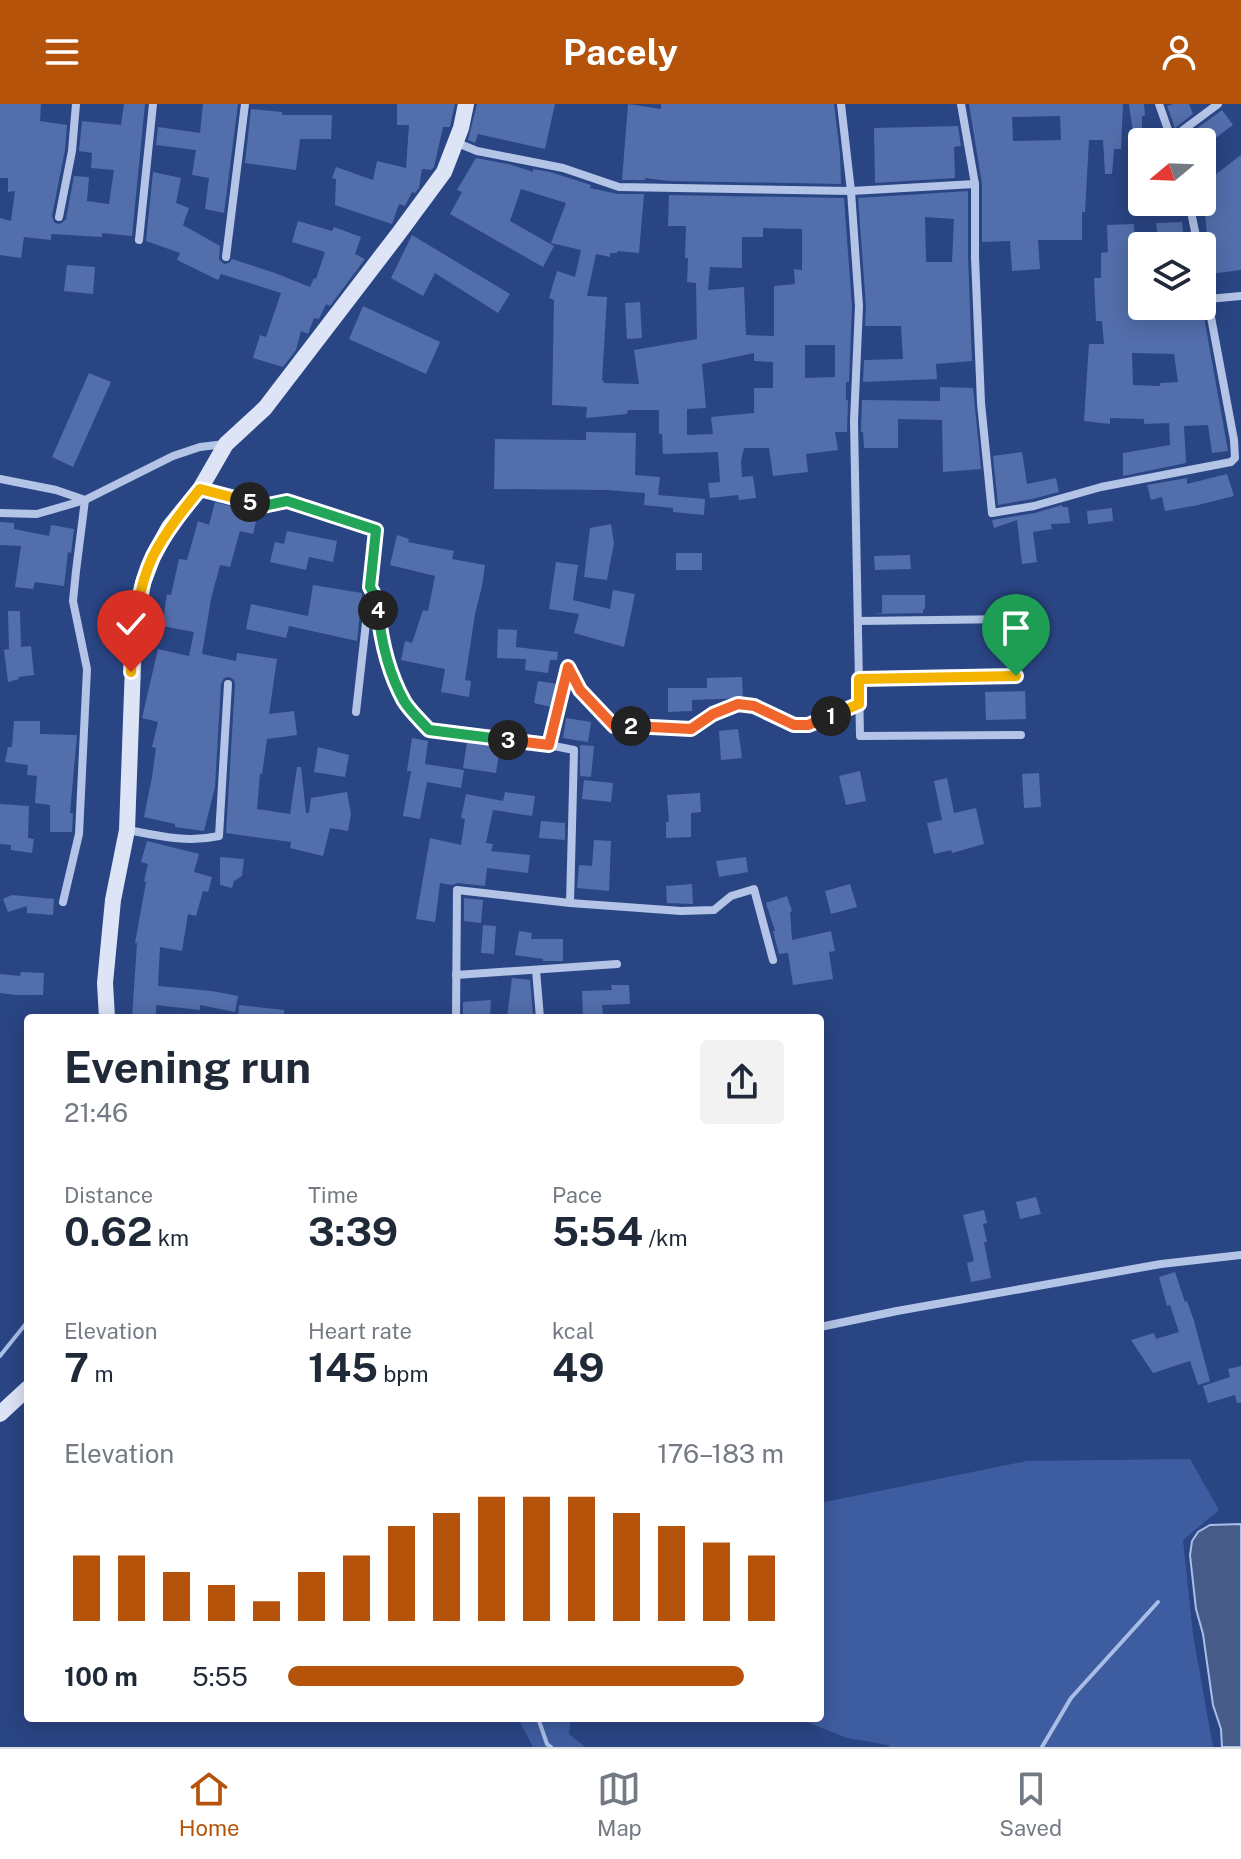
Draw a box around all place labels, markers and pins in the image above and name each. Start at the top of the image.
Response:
pin: 5 [230,482,270,522]
pin [97,590,165,672]
pin: 4 [358,590,398,630]
pin [982,594,1050,676]
pin: 1 [811,696,851,736]
pin: 2 [611,706,651,746]
pin: 3 [488,720,528,760]

